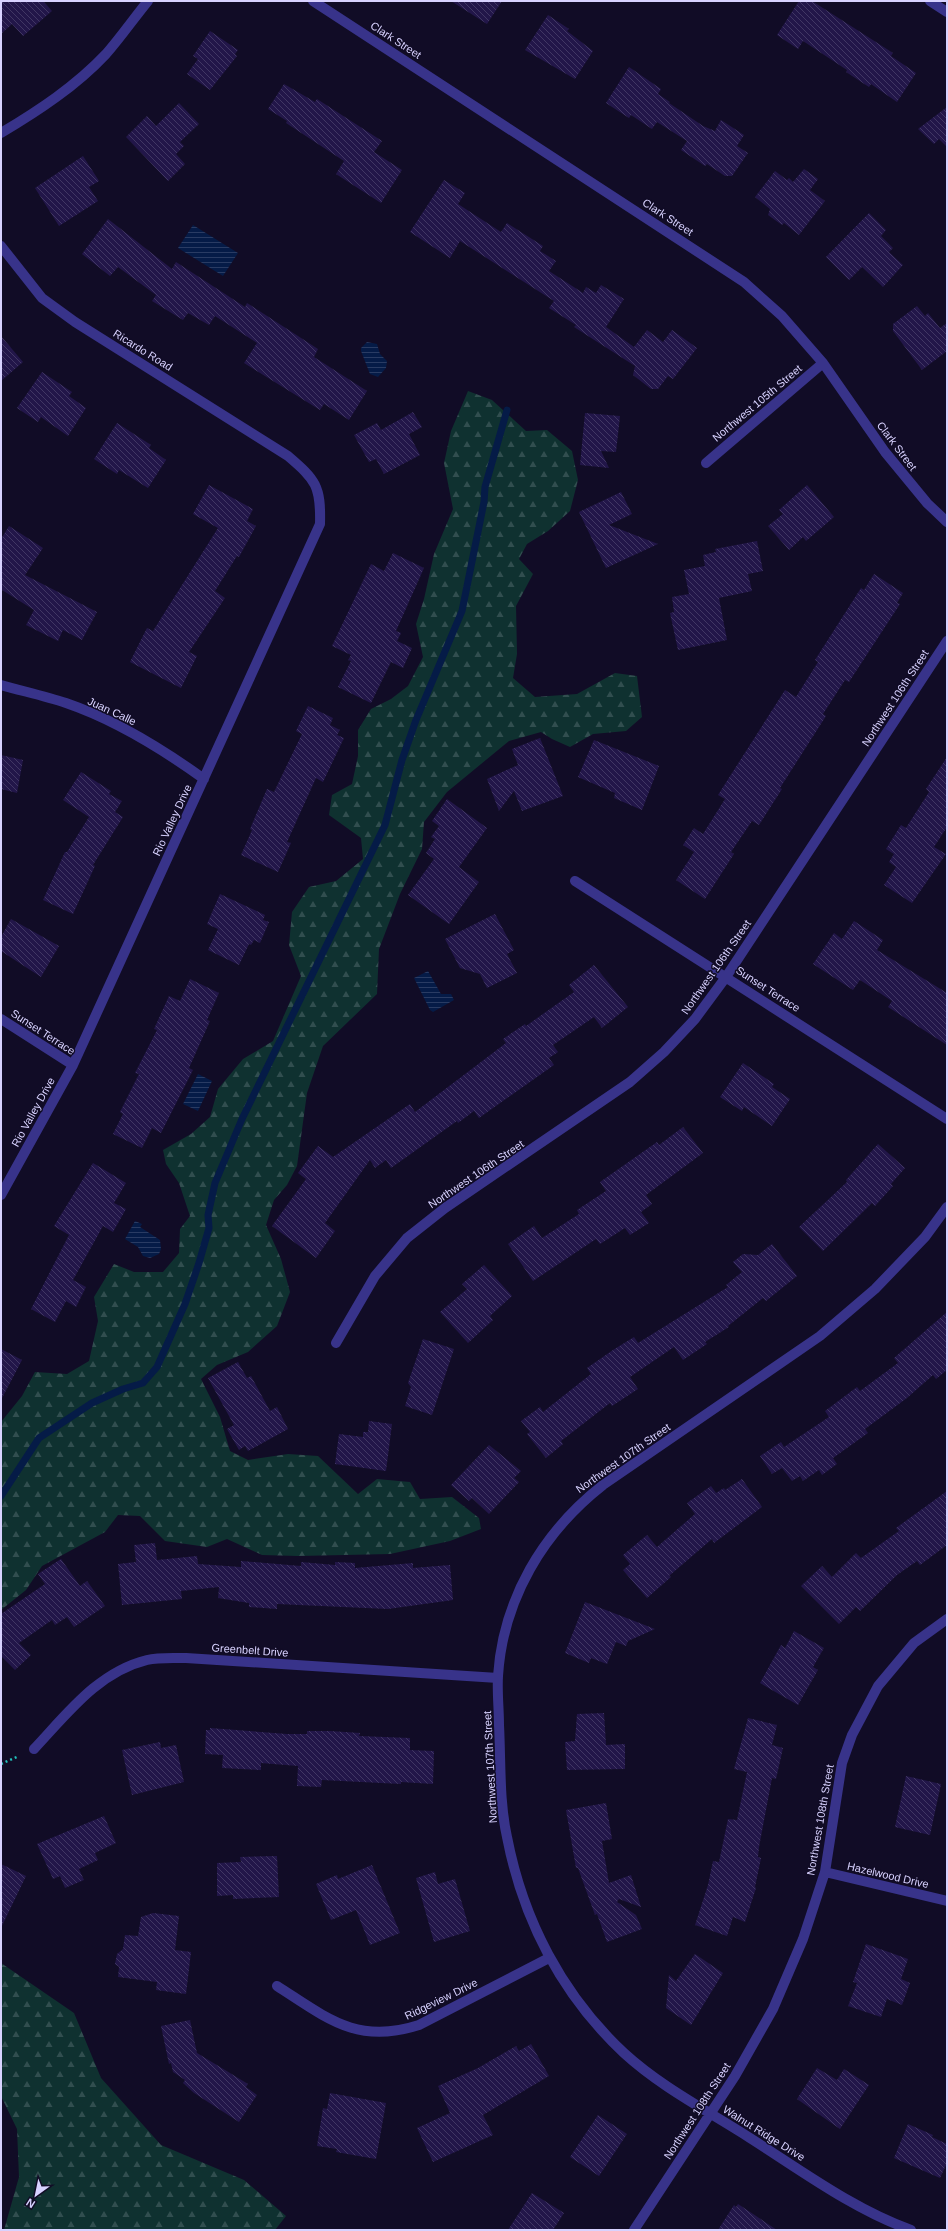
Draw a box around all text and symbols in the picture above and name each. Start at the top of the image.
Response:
street label: Clark Street [368,19,424,61]
street label: Clark Street [640,196,696,238]
street label: Ricardo Road [111,327,175,373]
street label: Northwest 105th Street [710,362,804,444]
street label: Clark Street [875,419,919,473]
street label: Northwest 106th Street [859,648,931,748]
street label: Juan Calle [86,695,138,727]
street label: Rio Valley Drive [150,782,194,858]
street label: Northwest 106th Street [679,917,753,1017]
street label: Sunset Terrace [734,964,802,1014]
street label: Sunset Terrace [9,1007,77,1057]
street label: Rio Valley Drive [9,1075,57,1149]
street label: Northwest 106th Street [426,1138,526,1210]
street label: Northwest 107th Street [573,1421,673,1495]
street label: Greenbelt Drive [211,1641,289,1659]
street label: Northwest 107th Street [481,1711,499,1823]
street label: Northwest 108th Street [804,1764,836,1876]
street label: Hazelwood Drive [846,1860,930,1890]
street label: Ridgeview Drive [403,1976,479,2022]
street label: Northwest 108th Street [661,2061,733,2161]
street label: Walnut Ridge Drive [721,2103,807,2163]
north arrow [16,2175,56,2215]
text: N [24,2196,37,2211]

